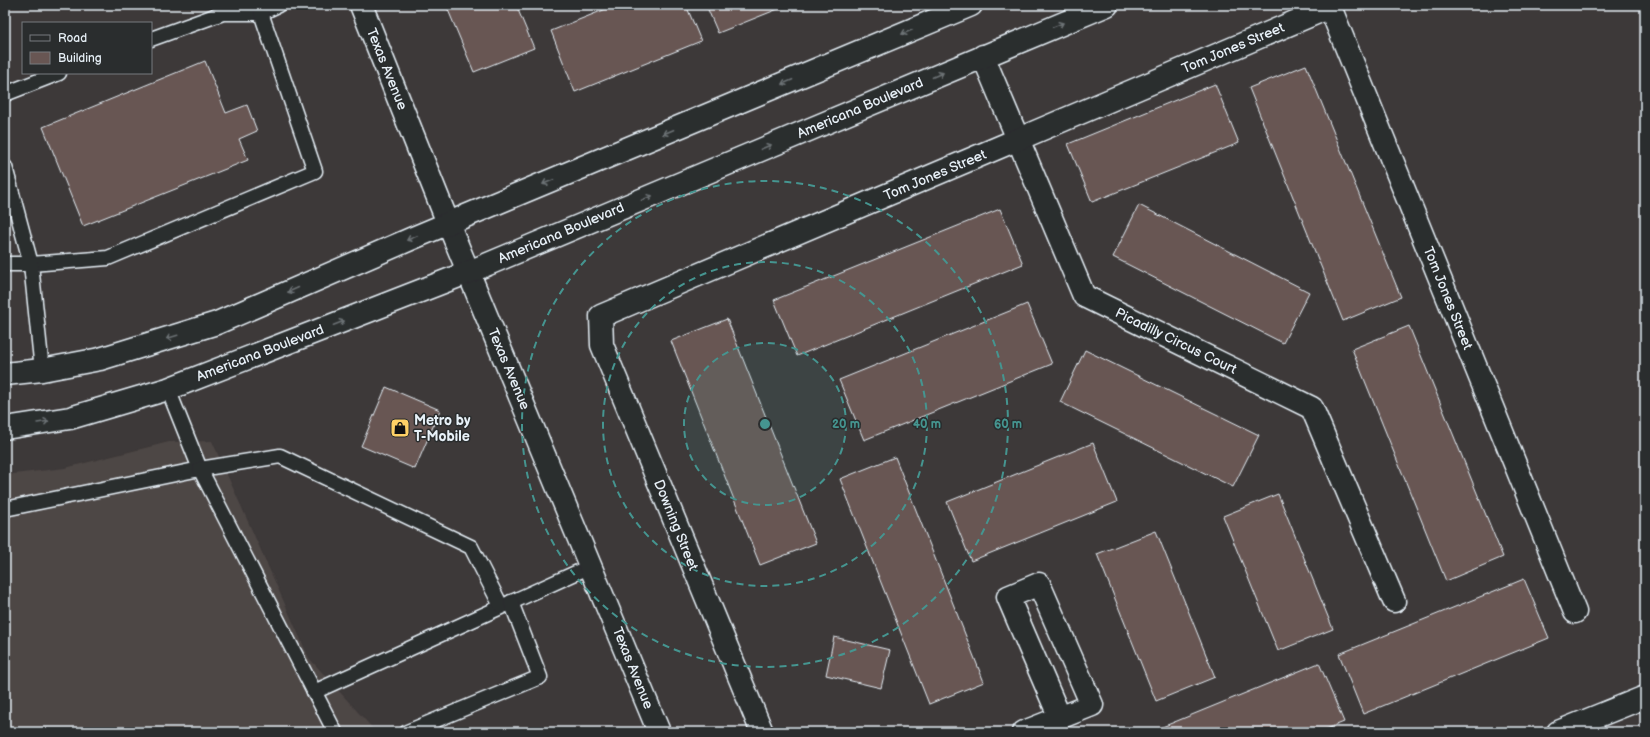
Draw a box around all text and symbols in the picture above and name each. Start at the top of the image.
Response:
street label: Tom Jones Street [1179,18,1287,77]
one-way arrow [1051,21,1063,28]
legend [22,22,152,74]
street label: Texas Avenue [363,26,411,112]
one-way arrow [902,28,914,36]
text: Road [58,31,87,46]
text: Building [58,51,102,66]
one-way arrow [931,71,943,78]
street label: Americana Boulevard [794,74,926,142]
one-way arrow [782,78,794,86]
one-way arrow [662,129,674,136]
one-way arrow [760,143,772,151]
street label: Tom Jones Street [881,145,989,204]
one-way arrow [542,179,554,186]
one-way arrow [640,193,652,201]
street label: Americana Boulevard [495,199,627,267]
one-way arrow [406,235,418,242]
street label: Tom Jones Street [1420,244,1477,353]
one-way arrow [287,287,299,294]
street label: Picadilly Circus Court [1112,304,1240,378]
one-way arrow [332,318,344,326]
street label: Americana Boulevard [194,321,326,385]
street label: Texas Avenue [484,326,534,412]
one-way arrow [165,334,178,341]
place label: Metro by T-Mobile [414,412,471,445]
shop icon: Metro by T-Mobile [389,417,411,439]
centre of rings [758,417,772,431]
text: 20 m [832,417,860,432]
text: 40 m [913,417,941,432]
text: 60 m [994,417,1022,432]
one-way arrow [37,418,50,426]
street label: Downing Street [650,477,702,574]
street label: Texas Avenue [609,625,657,711]

